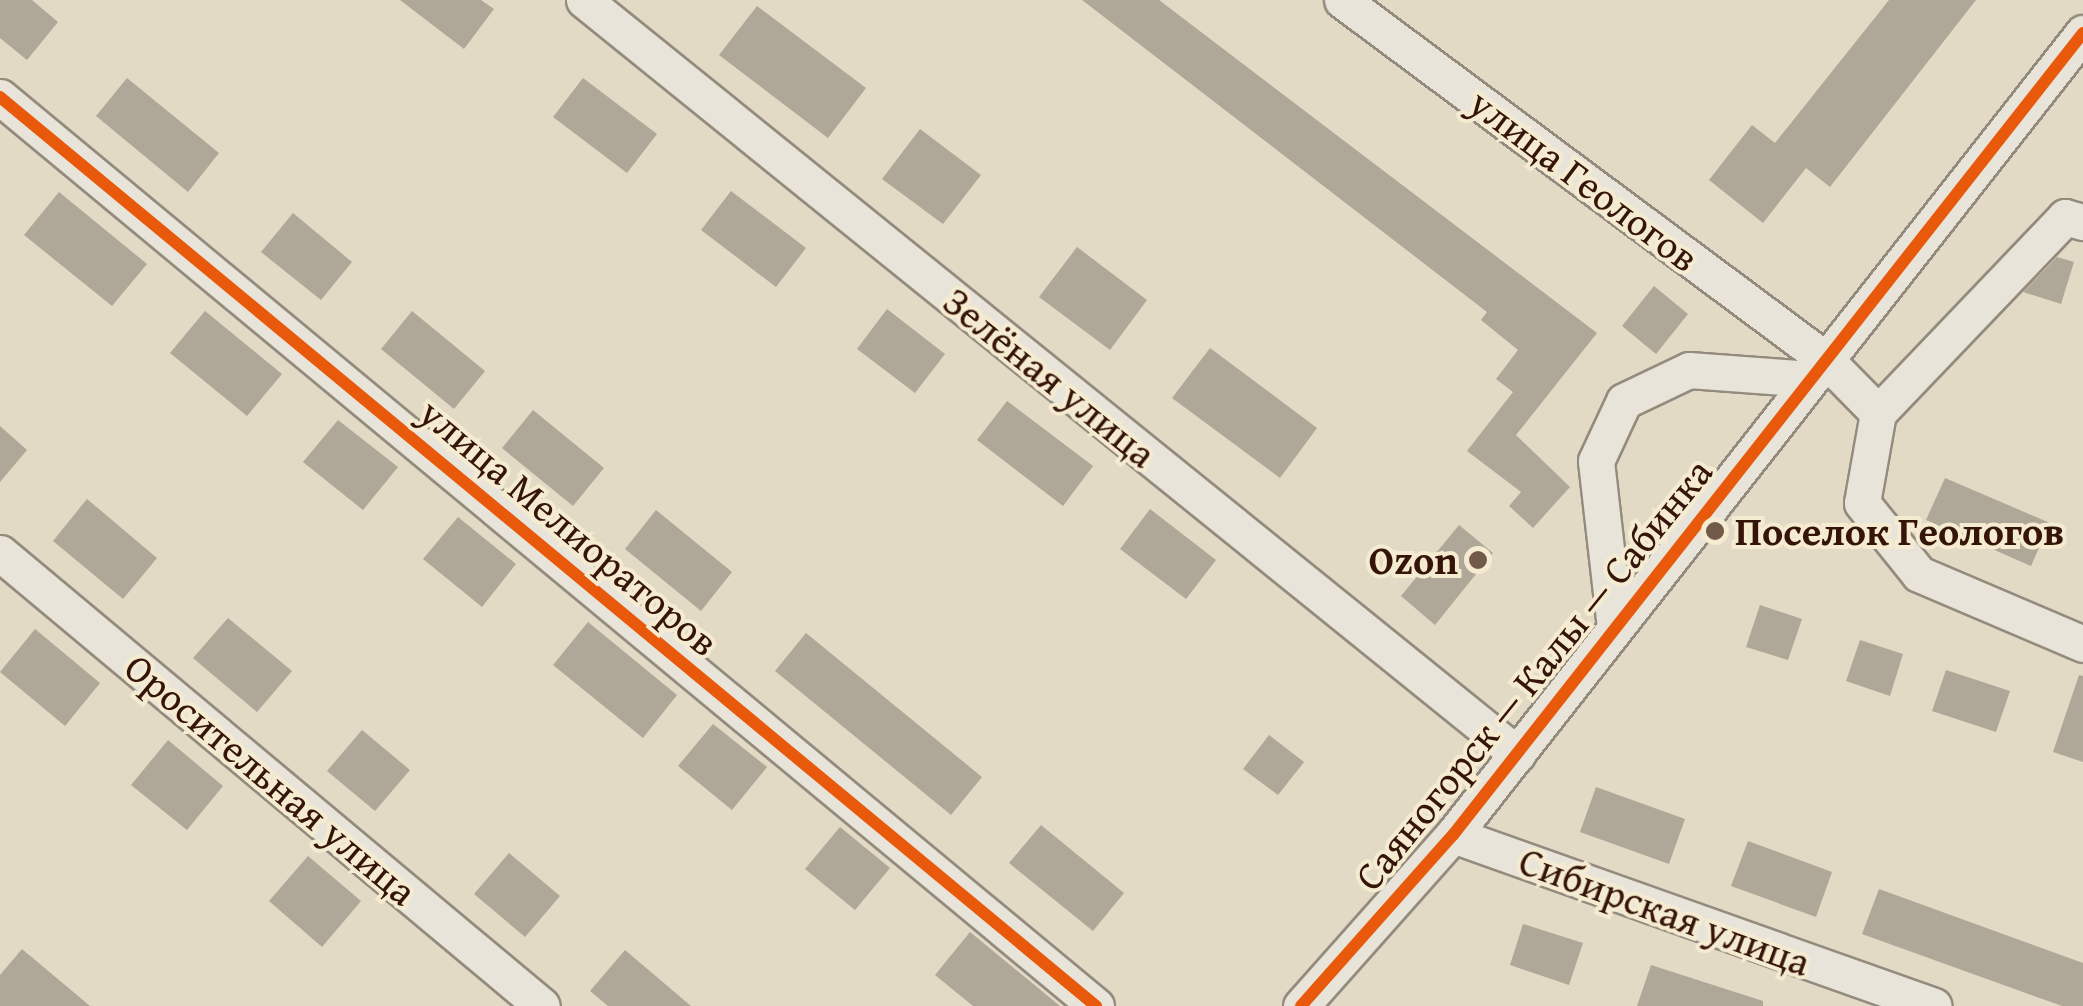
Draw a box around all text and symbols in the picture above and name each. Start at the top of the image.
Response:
street label: улица Геологов [1460,78,1708,282]
street label: Зелёная улица [934,277,1166,477]
street label: улица Мелиораторов [410,388,728,666]
street label: Саяногорск — Калы — Сабинка [1344,448,1722,900]
place label: Поселок Геологов [1735,507,2064,555]
marker: Поселок Геологов [1704,520,1726,542]
place label: Ozon [1369,536,1458,584]
marker: Ozon [1467,549,1489,571]
street label: Оросительная улица [115,643,427,915]
street label: Сибирская улица [1513,836,1817,986]

